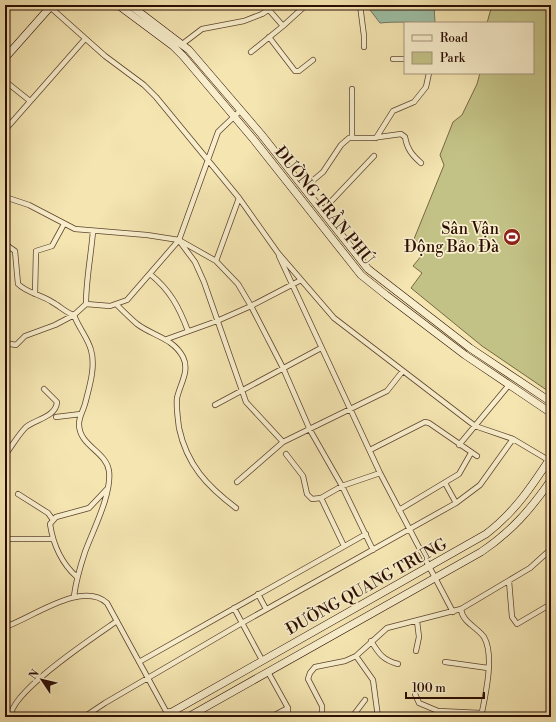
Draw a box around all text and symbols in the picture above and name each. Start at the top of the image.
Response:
legend [404,22,534,74]
text: Road [440,31,468,46]
text: Park [440,51,466,66]
street label: ĐƯỜNG TRẦN PHÚ [270,140,381,269]
place label: Sân Vận Động Bảo Đà [404,219,500,257]
sports icon: Sân Vận Động Bảo Đà [502,227,522,247]
street label: ĐƯỜNG QUANG TRUNG [282,532,451,639]
north arrow [22,660,62,700]
text: N [26,667,43,682]
scale bar [406,674,484,700]
text: 100 m [412,681,446,696]

